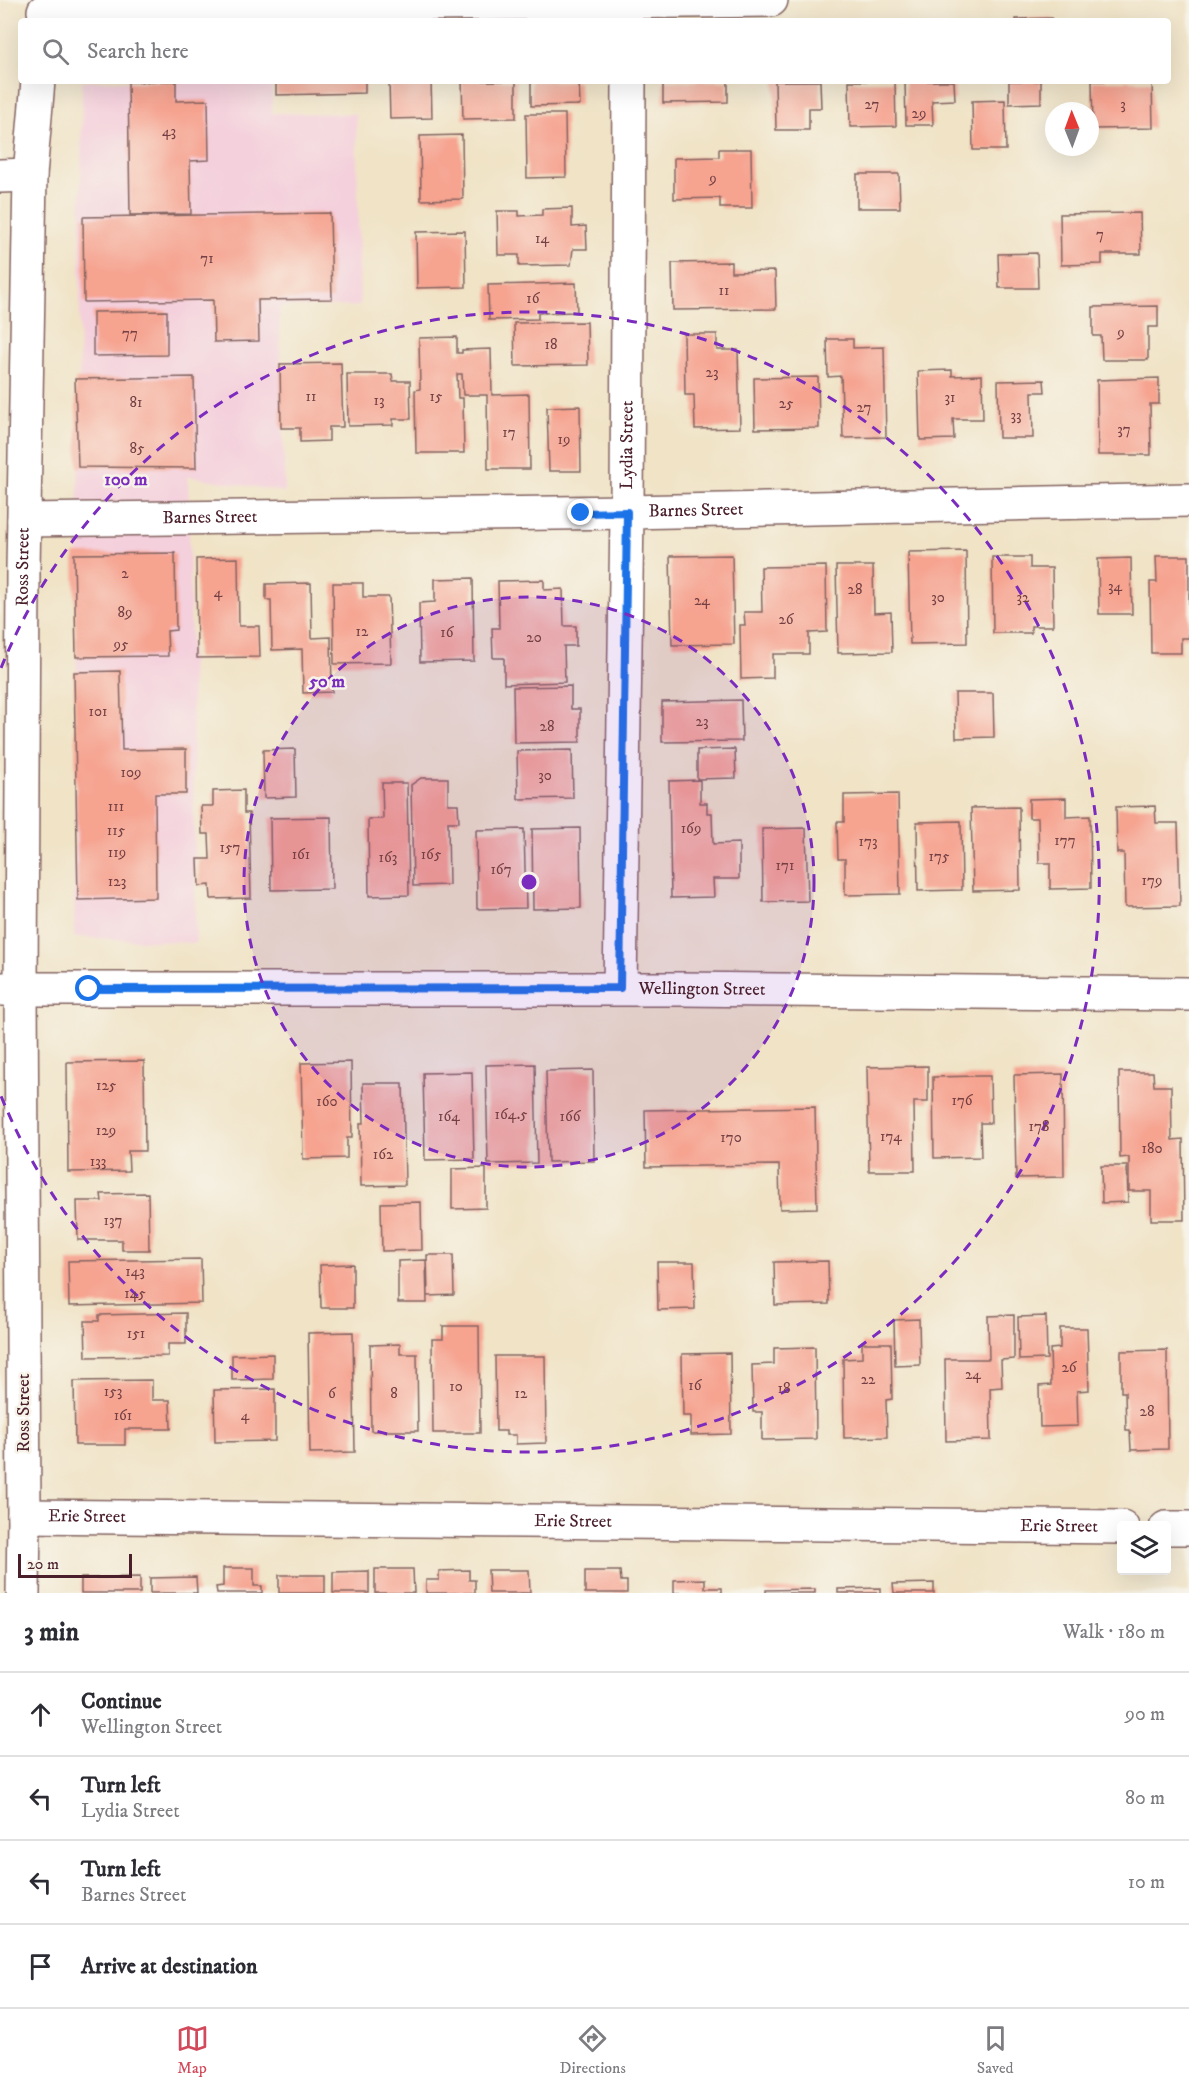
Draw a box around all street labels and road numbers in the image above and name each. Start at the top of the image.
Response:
street label: Lydia Street [616,400,639,490]
street label: Barnes Street [648,499,744,523]
street label: Barnes Street [162,506,258,529]
street label: Ross Street [12,527,35,607]
street label: Wellington Street [637,978,766,1001]
street label: Ross Street [13,1373,35,1453]
street label: Erie Street [48,1505,126,1528]
street label: Erie Street [534,1510,612,1533]
street label: Erie Street [1020,1515,1098,1538]

